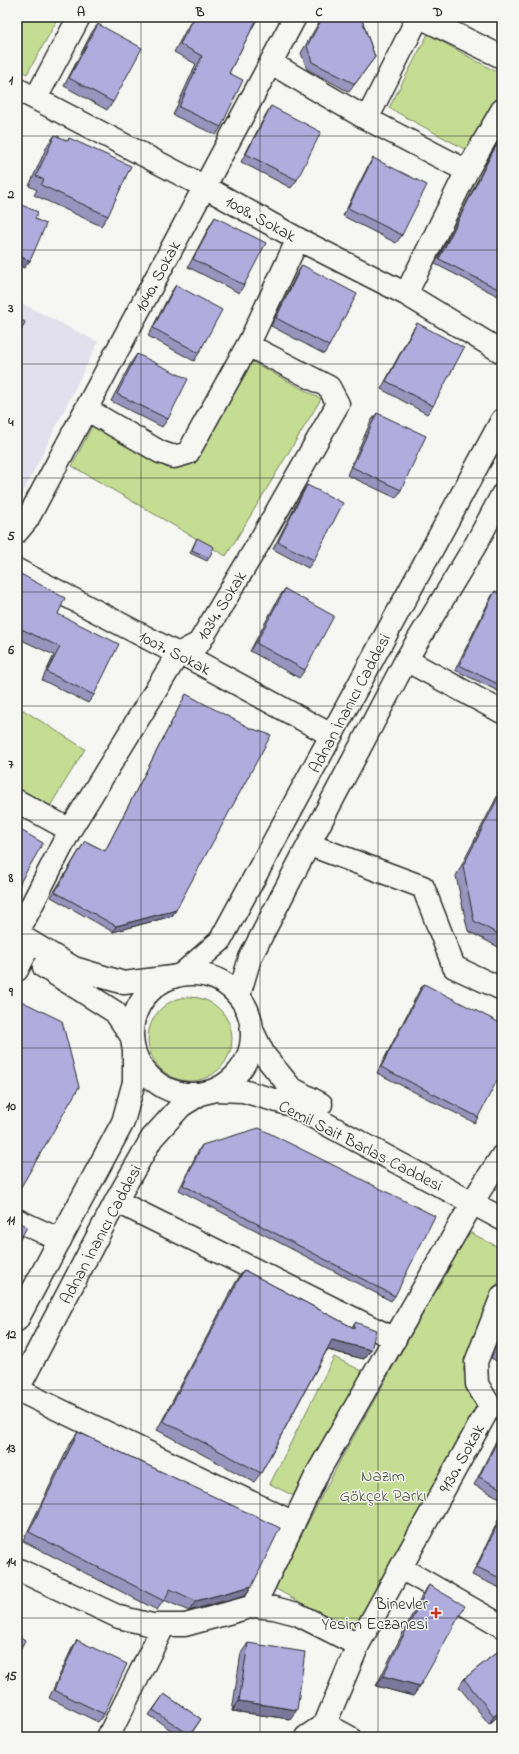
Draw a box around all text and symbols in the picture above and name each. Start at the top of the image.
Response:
text: A [77,3,85,22]
text: B [195,3,205,22]
text: C [315,3,323,22]
text: D [432,3,443,22]
text: 1 [9,71,14,90]
text: 2 [7,185,15,204]
street label: 1008. Sokak [220,190,301,249]
street label: 1040. Sokak [129,236,188,317]
text: 3 [7,299,14,318]
text: 4 [7,413,14,432]
text: 5 [7,527,15,546]
street label: 1034. Sokak [191,566,254,645]
street label: 1007. Sokak [134,624,215,682]
street label: Adnan İnanıcı Caddesi [303,629,398,778]
text: 6 [7,641,14,660]
text: 7 [8,755,14,774]
text: 8 [8,869,14,888]
text: 9 [8,983,14,1002]
street label: Cemil Sait Barlas Caddesi [274,1094,447,1199]
text: 10 [6,1097,16,1116]
street label: Adnan İnanıcı Caddesi [54,1160,149,1309]
text: 11 [7,1211,16,1230]
text: 12 [6,1325,17,1344]
street label: 9130. Sokak [433,1419,492,1498]
text: 13 [6,1439,16,1458]
park label: Nazım Gökçek Parkı [339,1464,427,1509]
text: 14 [6,1553,16,1572]
place label: Binevler Yesim Eczanesi [322,1592,429,1637]
marker: Binevler Yesim Eczanesi [431,1608,441,1618]
text: 15 [5,1667,17,1686]

